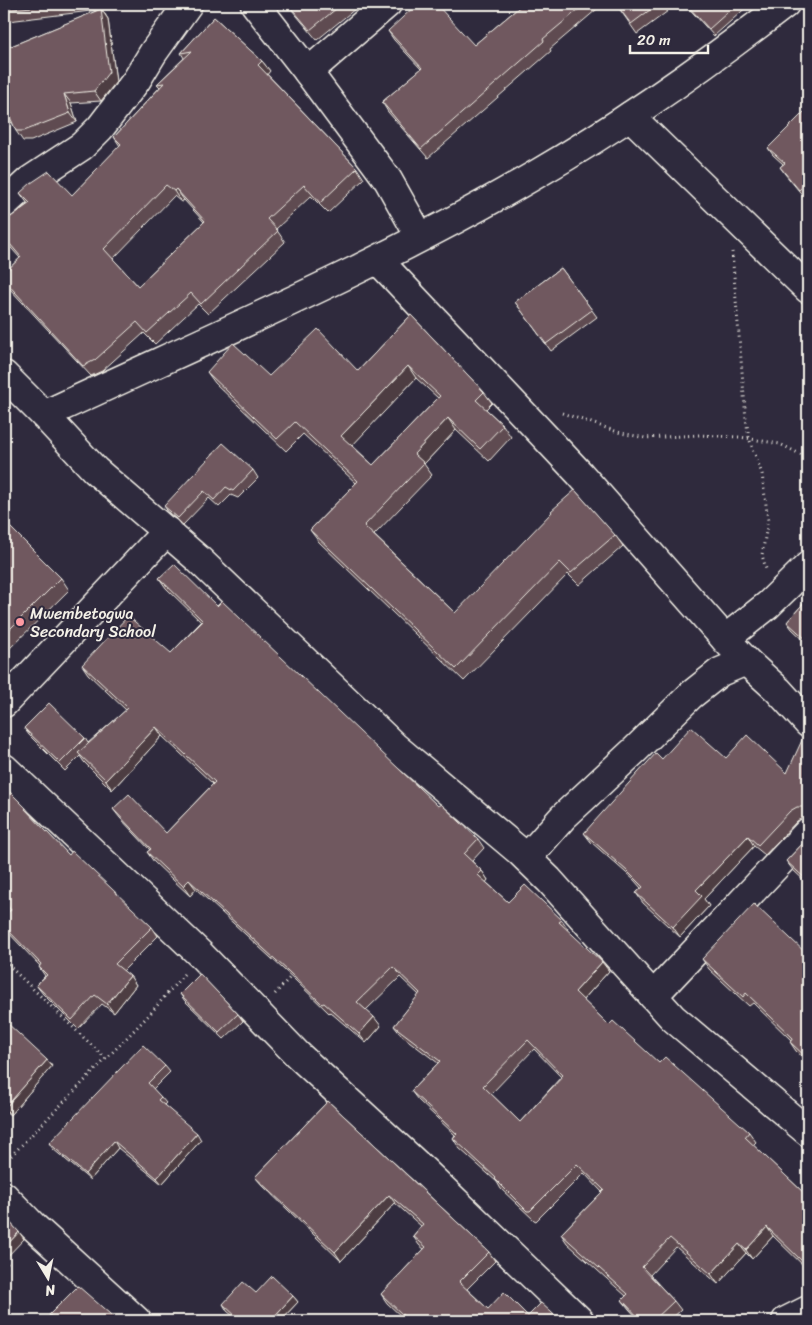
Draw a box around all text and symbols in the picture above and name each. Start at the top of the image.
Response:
scale bar [630,22,707,54]
text: 20 m [637,27,671,53]
place label: Mwembetogwa Secondary School [30,599,156,646]
marker: Mwembetogwa Secondary School [14,616,26,628]
north arrow [22,1252,72,1302]
text: N [43,1277,58,1304]

